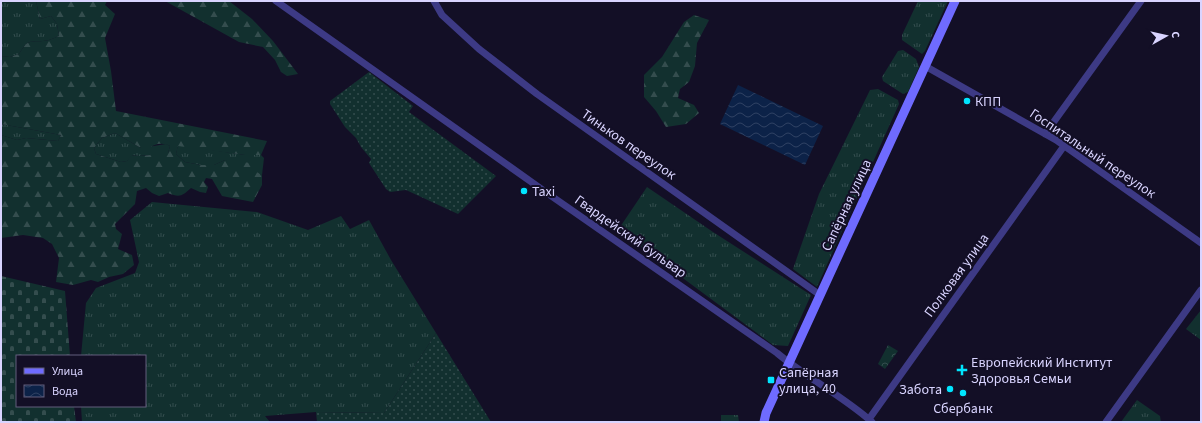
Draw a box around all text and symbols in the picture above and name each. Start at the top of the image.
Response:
north arrow [1146,16,1186,56]
text: С [1168,30,1183,39]
place label: КПП [975,92,1001,112]
marker: КПП [962,96,972,106]
street label: Госпитальный переулок [1025,104,1160,204]
street label: Тиньков переулок [577,105,680,185]
street label: Сапёрная улица [817,156,877,255]
place label: Taxi [532,182,555,202]
marker: Taxi [519,186,529,196]
street label: Гвардейский бульвар [570,191,691,283]
street label: Полковая улица [920,230,994,322]
place label: Европейский Институт Здоровья Семьи [971,353,1113,389]
legend [16,355,146,407]
text: Улица [52,363,83,380]
place label: Сапёрная улица, 40 [779,363,839,399]
marker: Европейский Институт Здоровья Семьи [956,364,968,376]
marker: Сапёрная улица, 40 [766,375,776,385]
place label: Забота [899,380,942,400]
text: Вода [52,383,78,400]
marker: Забота [945,384,955,394]
marker: Сбербанк [958,388,968,398]
place label: Сбербанк [933,399,993,419]

